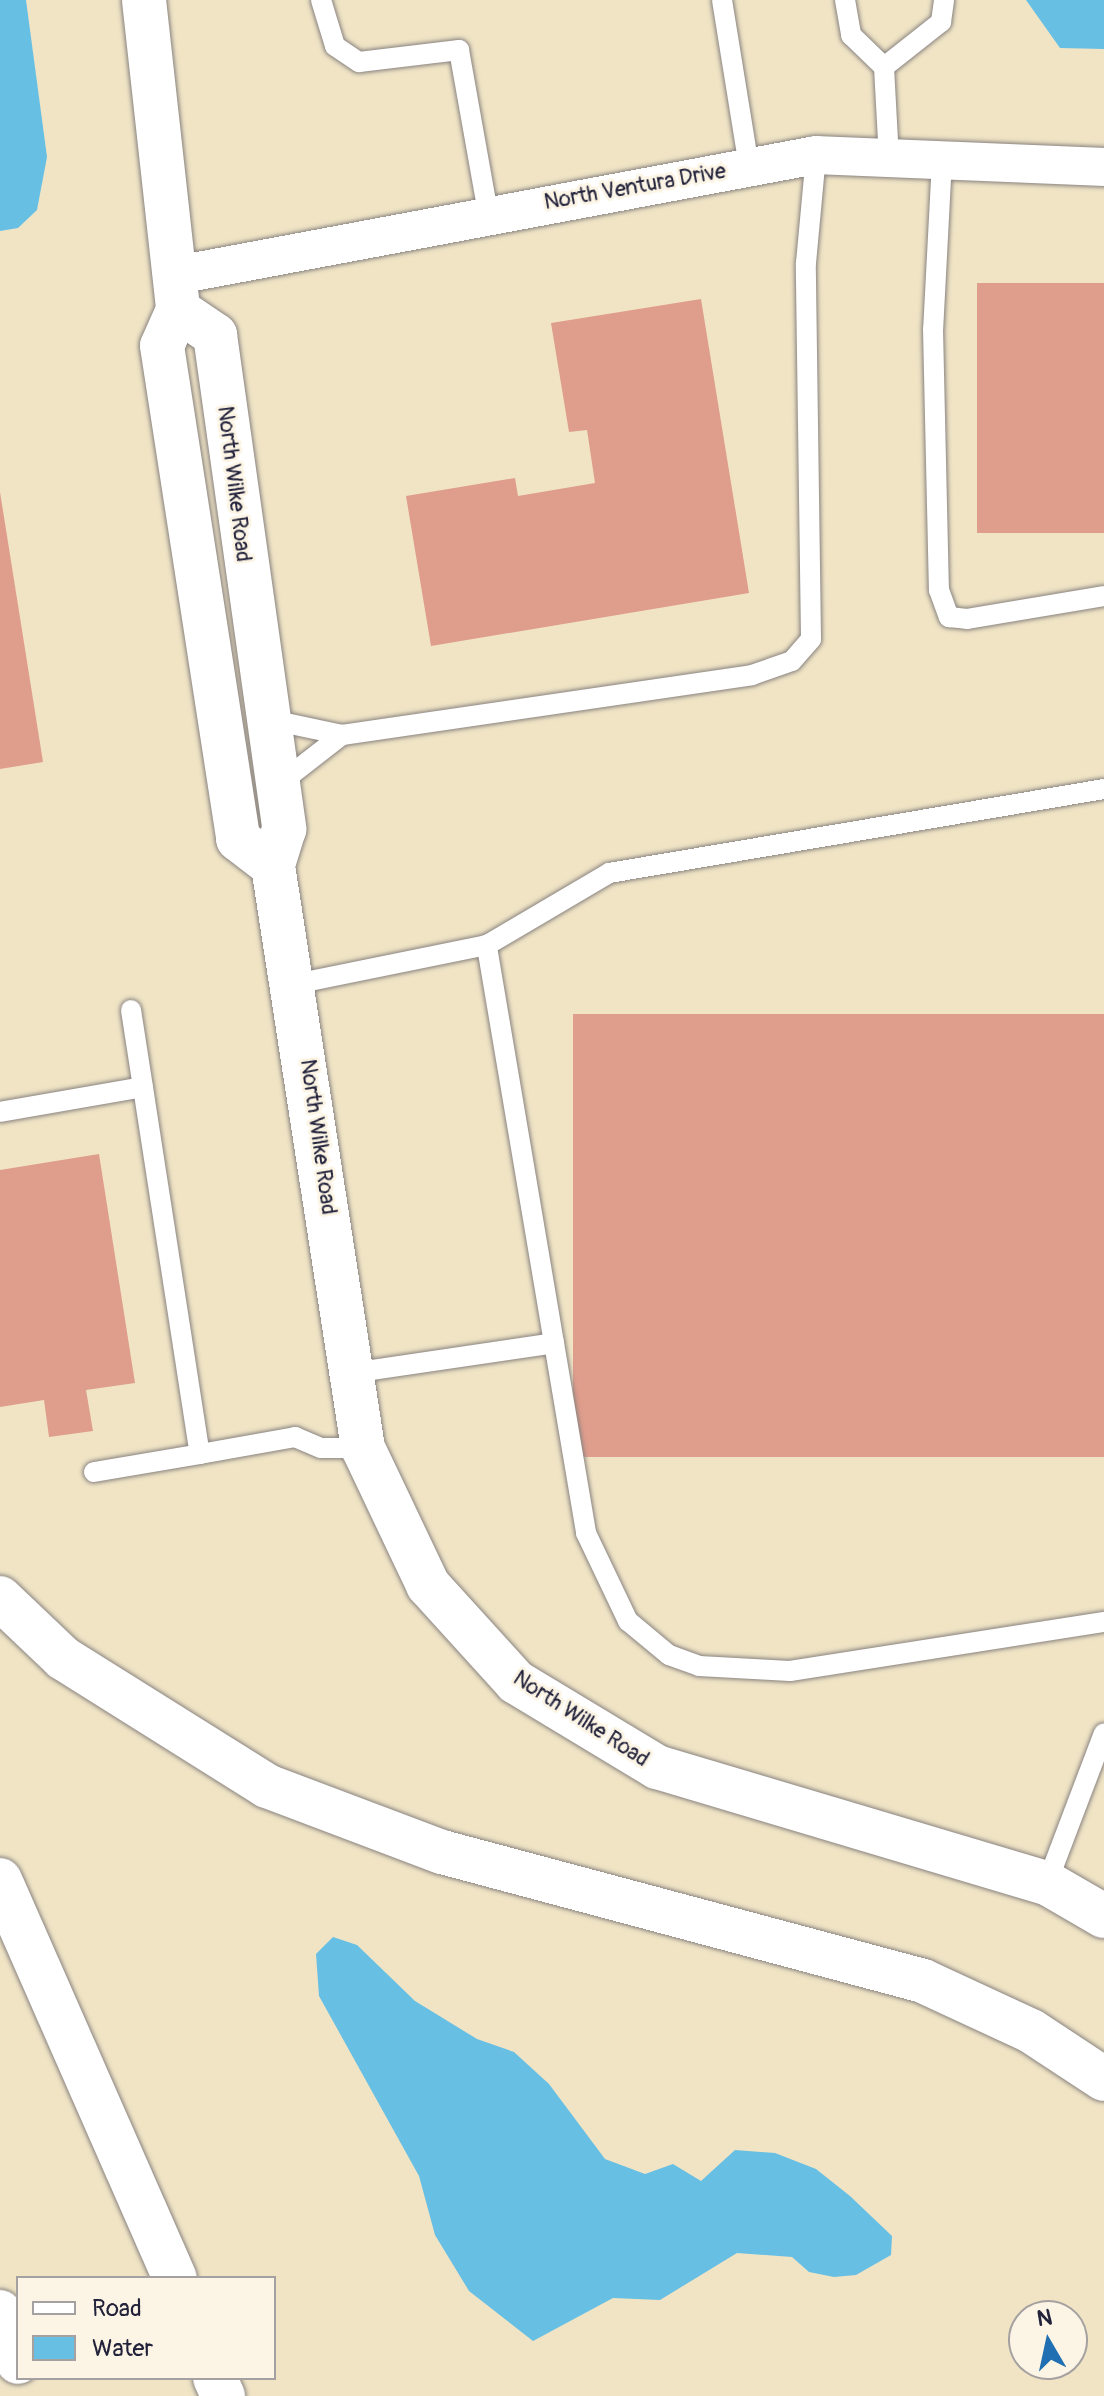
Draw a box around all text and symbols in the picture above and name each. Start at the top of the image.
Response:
street label: North Ventura Drive [542,158,728,216]
street label: North Wilke Road [211,405,257,563]
street label: North Wilke Road [294,1058,342,1216]
street label: North Wilke Road [508,1665,654,1773]
legend [16,2276,276,2380]
text: Road [92,2294,142,2323]
north arrow [1008,2300,1088,2380]
text: N [1035,2303,1054,2333]
text: Water [92,2334,153,2363]

